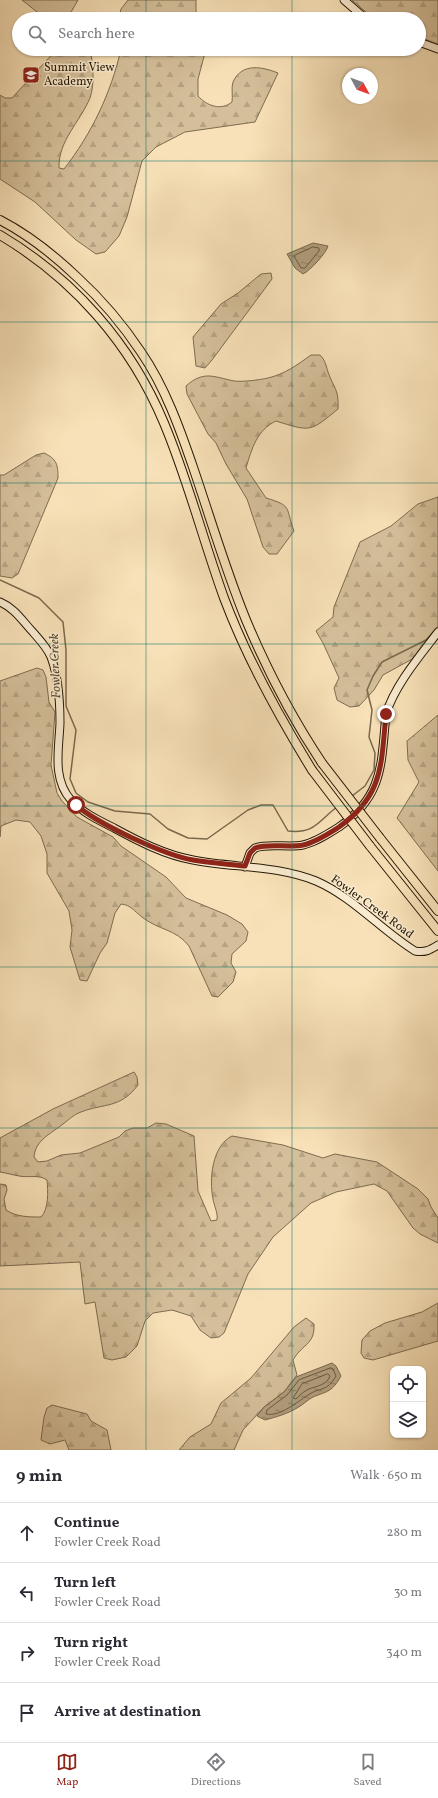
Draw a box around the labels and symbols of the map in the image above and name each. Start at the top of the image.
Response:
place label: Summit View Academy [44,60,115,90]
school or university icon: Summit View Academy [21,65,41,85]
north arrow [342,68,378,104]
water label: Fowler Creek [46,633,66,699]
route end [377,705,395,723]
route start [67,796,85,814]
street label: Fowler Creek Road [327,872,417,943]

